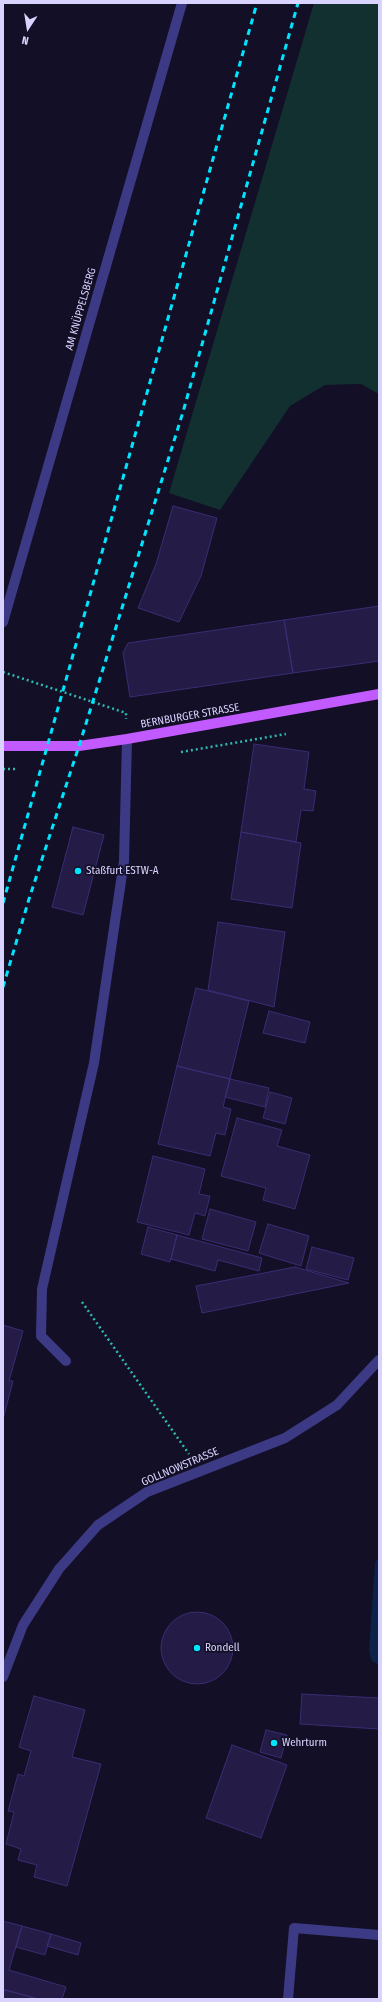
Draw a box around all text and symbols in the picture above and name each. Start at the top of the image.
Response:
north arrow [8,8,48,48]
text: N [21,33,30,47]
street label: AM KNÜPPELSBERG [63,266,99,352]
street label: BERNBURGER STRASSE [139,701,241,731]
place label: Staßfurt ESTW-A [86,864,159,878]
marker: Staßfurt ESTW-A [73,866,83,876]
street label: GOLLNOWSTRASSE [139,1445,221,1489]
place label: Rondell [205,1641,240,1655]
marker: Rondell [192,1643,202,1653]
place label: Wehrturm [282,1736,327,1750]
marker: Wehrturm [269,1738,279,1748]

